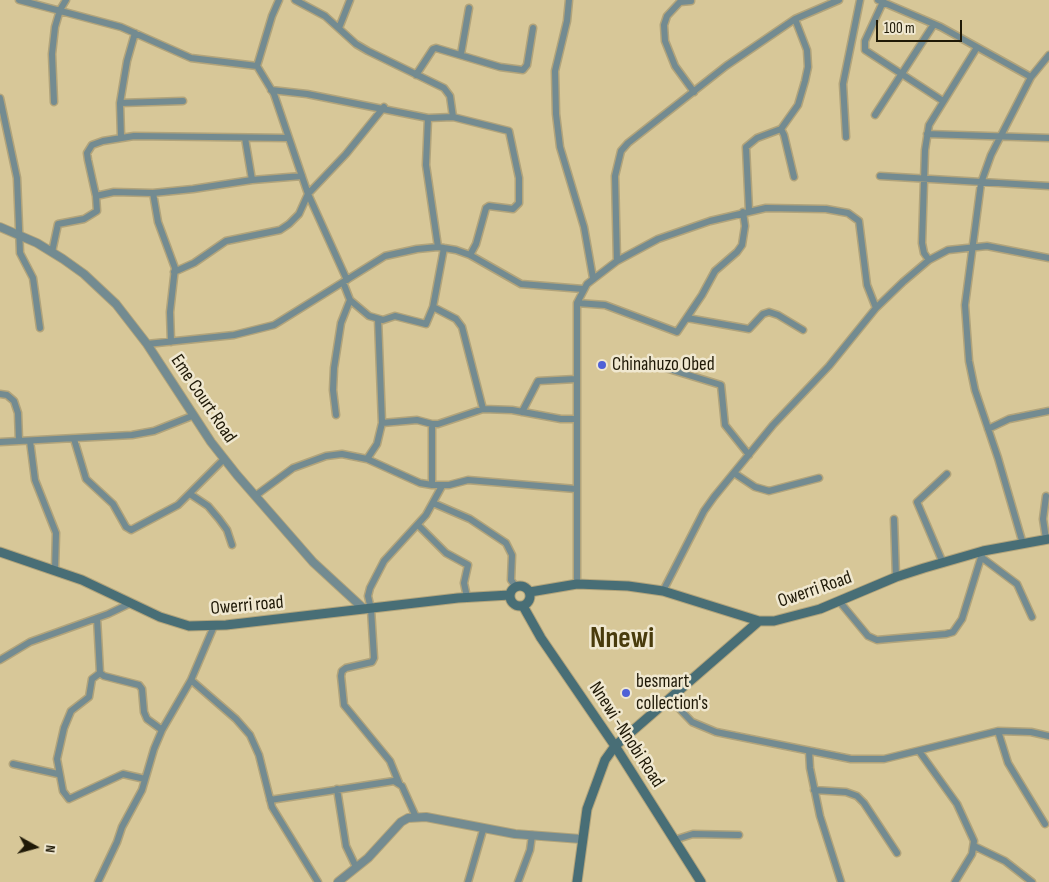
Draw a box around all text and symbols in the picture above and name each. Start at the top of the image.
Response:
scale bar [879,10,965,42]
text: 100 m [884,19,915,38]
street label: Eme Court Road [165,350,241,448]
place label: Chinahuzo Obed [612,354,715,376]
marker: Chinahuzo Obed [596,359,608,371]
street label: Owerri Road [775,567,855,613]
street label: Owerri road [209,591,285,621]
district label: Nnewi [590,623,654,657]
place label: besmart collection's [636,671,708,715]
street label: Nnewi -Nnobi Road [583,678,669,792]
marker: besmart collection's [620,687,632,699]
north arrow [10,822,60,872]
text: N [41,844,59,854]

